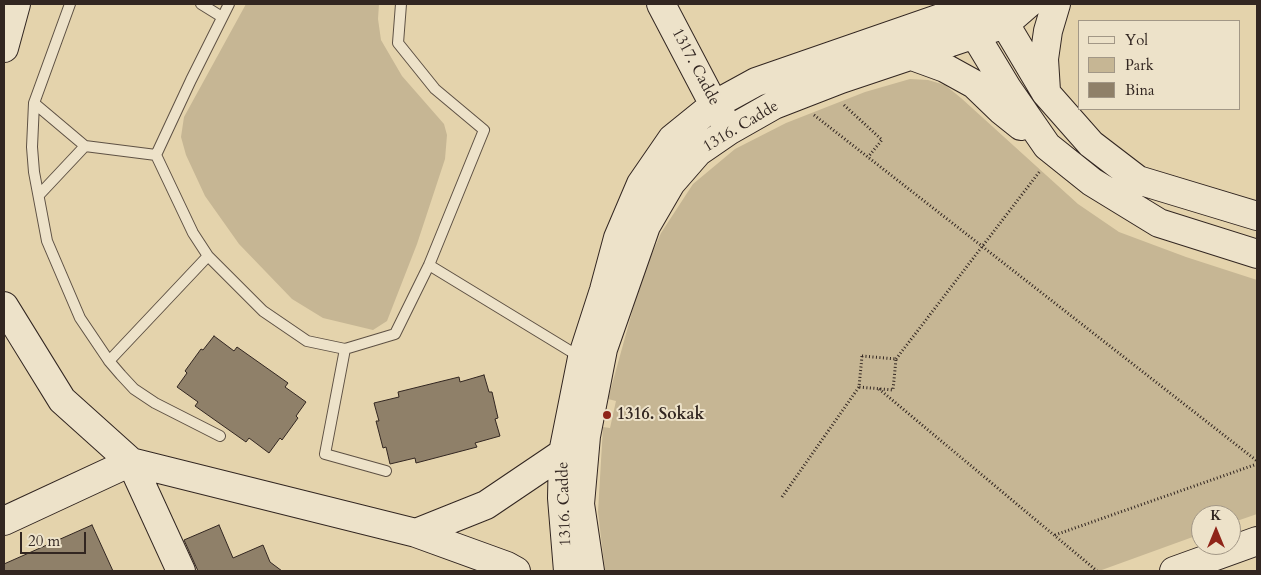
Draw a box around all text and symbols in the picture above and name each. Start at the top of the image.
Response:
legend [1078,20,1241,110]
street label: 1317. Cadde [667,25,723,109]
text: Yol [1125,30,1148,50]
text: Park [1125,55,1154,75]
text: Bina [1125,80,1154,100]
street label: 1316. Cadde [700,97,782,157]
place label: 1316. Sokak [617,405,704,425]
marker: 1316. Sokak [601,409,613,421]
street label: 1316. Cadde [554,461,576,547]
north arrow [1191,505,1241,555]
text: K [1210,506,1222,525]
scale bar [22,522,89,554]
text: 20 m [28,531,60,551]

